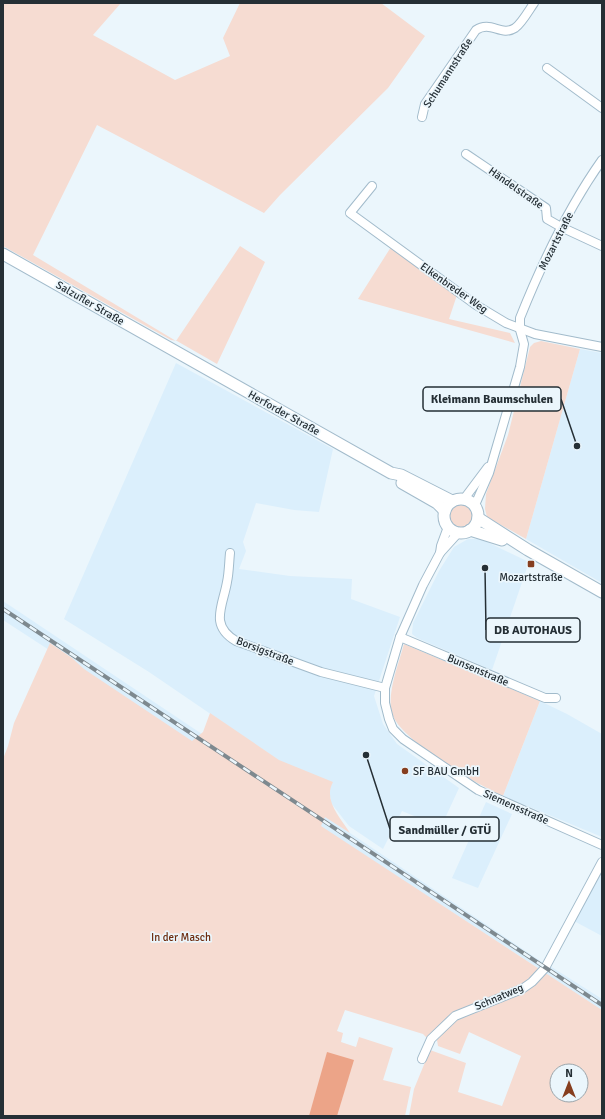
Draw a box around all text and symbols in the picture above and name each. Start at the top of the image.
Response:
street label: Schumannstraße [421,36,475,110]
street label: Händelstraße [486,164,546,212]
street label: Mozartstraße [536,210,576,272]
street label: Elkenbreder Weg [418,260,490,316]
street label: Salzufler Straße [54,278,126,328]
callout: Kleimann Baumschulen [423,387,561,411]
street label: Herforder Straße [246,388,322,438]
text: Kleimann Baumschulen [431,392,554,407]
marker: Mozartstraße [526,559,536,569]
place label: Mozartstraße [499,571,563,584]
callout: DB AUTOHAUS [486,618,580,642]
text: DB AUTOHAUS [494,623,572,638]
street label: Borsigstraße [234,634,296,668]
street label: Bunsenstraße [445,651,511,689]
place label: SF BAU GmbH [413,765,479,778]
marker: SF BAU GmbH [400,766,410,776]
street label: Siemensstraße [481,787,551,827]
callout: Sandmüller / GTÜ [390,817,499,841]
text: Sandmüller / GTÜ [399,823,491,838]
park label: In der Masch [151,931,211,944]
street label: Schnatweg [473,981,526,1013]
north arrow [549,1063,589,1103]
text: N [565,1067,573,1080]

